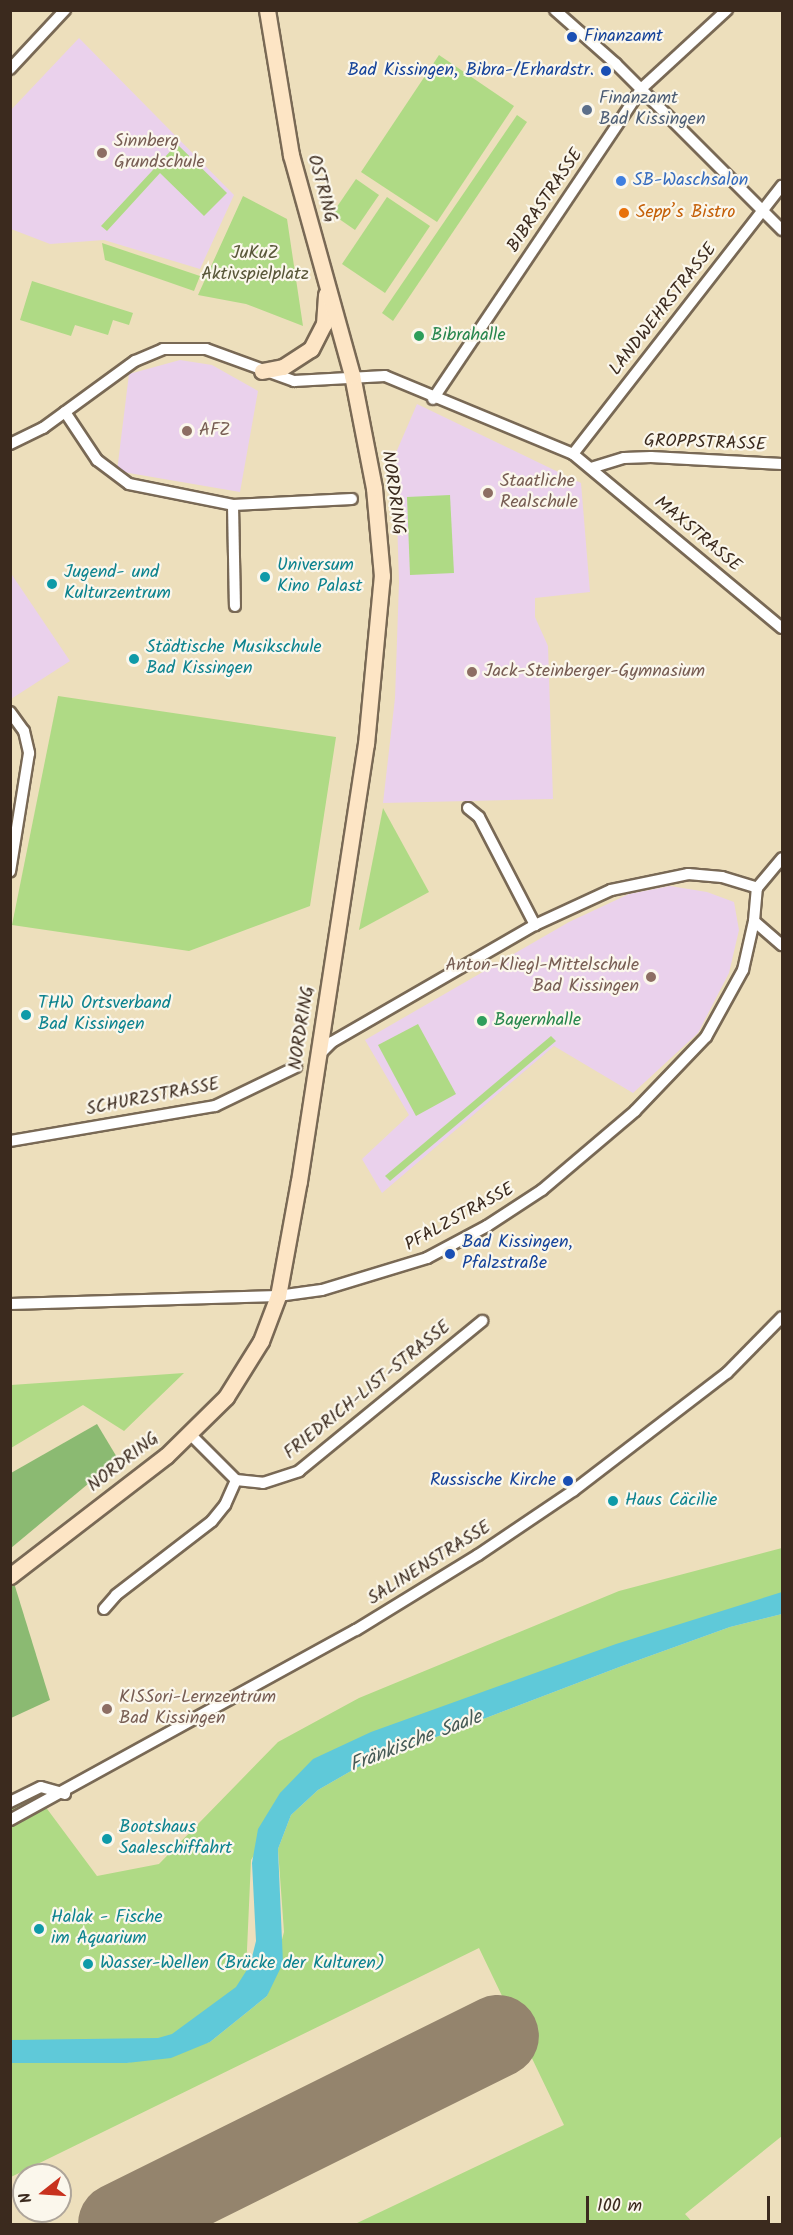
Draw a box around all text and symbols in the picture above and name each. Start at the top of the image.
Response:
place label: Finanzamt [584,26,663,48]
marker: Finanzamt [565,30,579,44]
place label: Bad Kissingen, Bibra-/Erhardstr. [348,60,594,82]
marker: Bad Kissingen, Bibra-/Erhardstr. [599,64,613,78]
place label: Finanzamt Bad Kissingen [599,89,705,132]
marker: Finanzamt Bad Kissingen [580,103,594,117]
place label: Sinnberg Grundschule [114,132,205,174]
street label: BIBRASTRASSE [503,145,589,257]
marker: Sinnberg Grundschule [95,146,109,160]
street label: OSTRING [302,153,340,225]
place label: SB-Waschsalon [633,170,748,192]
marker: SB-Waschsalon [614,174,628,188]
place label: Sepp’s Bistro [636,202,735,224]
marker: Sepp’s Bistro [617,206,631,220]
street label: LANDWEHRSTRASSE [606,240,722,380]
park label: JuKuZ Aktivspielplatz [201,244,309,286]
place label: Bibrahalle [431,325,506,347]
marker: Bibrahalle [412,329,426,343]
place label: AFZ [199,420,231,442]
marker: AFZ [180,424,194,438]
street label: GROPPSTRASSE [643,431,767,457]
street label: NORDRING [375,450,409,536]
place label: Staatliche Realschule [500,472,578,514]
marker: Staatliche Realschule [481,486,495,500]
street label: MAXSTRASSE [649,492,745,578]
place label: Universum Kino Palast [277,556,363,598]
place label: Jugend- und Kulturzentrum [64,563,171,606]
marker: Universum Kino Palast [258,570,272,584]
marker: Jugend- und Kulturzentrum [45,577,59,591]
place label: Städtische Musikschule Bad Kissingen [146,638,322,680]
marker: Städtische Musikschule Bad Kissingen [127,652,141,666]
place label: Jack-Steinberger-Gymnasium [484,661,705,683]
marker: Jack-Steinberger-Gymnasium [465,665,479,679]
place label: Anton-Kliegl-Mittelschule Bad Kissingen [445,956,639,998]
marker: Anton-Kliegl-Mittelschule Bad Kissingen [644,970,658,984]
street label: NORDRING [286,985,320,1071]
place label: THW Ortsverband Bad Kissingen [38,994,171,1036]
marker: THW Ortsverband Bad Kissingen [19,1008,33,1022]
place label: Bayernhalle [494,1010,581,1032]
marker: Bayernhalle [475,1014,489,1028]
street label: SCHURZSTRASSE [85,1075,221,1121]
street label: PFALZSTRASSE [402,1179,518,1257]
place label: Bad Kissingen, Pfalzstraße [462,1233,573,1276]
marker: Bad Kissingen, Pfalzstraße [443,1247,457,1261]
street label: FRIEDRICH-LIST-STRASSE [280,1317,456,1465]
street label: NORDRING [84,1428,164,1498]
place label: Russische Kirche [430,1470,556,1492]
marker: Russische Kirche [561,1474,575,1488]
place label: Haus Cäcilie [625,1490,717,1512]
marker: Haus Cäcilie [606,1494,620,1508]
street label: SALINENSTRASSE [364,1517,496,1611]
place label: KISSori-Lernzentrum Bad Kissingen [119,1688,276,1730]
marker: KISSori-Lernzentrum Bad Kissingen [100,1702,114,1716]
water label: Fränkische Saale [346,1706,486,1778]
place label: Bootshaus Saaleschiffahrt [119,1818,232,1860]
marker: Bootshaus Saaleschiffahrt [100,1832,114,1846]
place label: Halak - Fische im Aquarium [51,1908,163,1950]
marker: Halak - Fische im Aquarium [32,1922,46,1936]
place label: Wasser-Wellen (Brücke der Kulturen) [100,1953,385,1975]
marker: Wasser-Wellen (Brücke der Kulturen) [81,1957,95,1971]
north arrow [12,2163,72,2223]
scale bar [589,2184,774,2222]
text: N [13,2189,40,2206]
text: 100 m [597,2192,642,2221]

